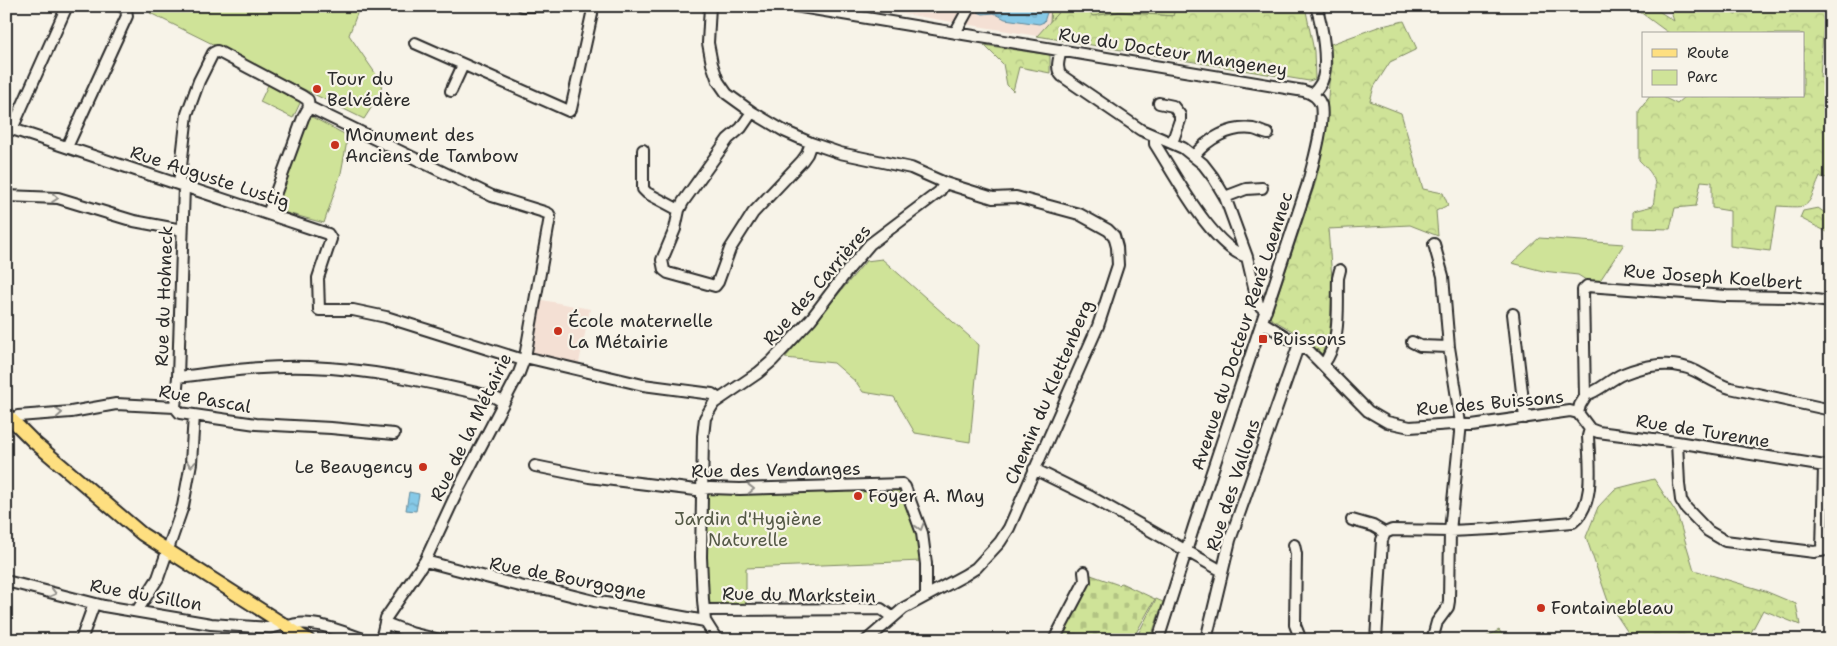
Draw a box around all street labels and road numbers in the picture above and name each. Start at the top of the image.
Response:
street label: Rue du Docteur Mangeney [1057,22,1289,82]
street label: Rue Auguste Lustig [127,140,293,214]
street label: Avenue du Docteur René Laennec [1185,189,1299,473]
street label: Rue des Carrières [758,219,876,351]
street label: Rue du Hohneck [150,225,178,367]
street label: Rue Joseph Koelbert [1623,259,1804,295]
street label: Chemin du Klettenberg [999,296,1099,488]
street label: Rue de la Métairie [425,349,517,505]
street label: Rue Pascal [157,379,254,419]
street label: Rue des Buissons [1415,385,1565,421]
street label: Rue de Turenne [1634,409,1772,453]
street label: Rue des Vallons [1200,416,1266,554]
street label: Rue des Vendanges [691,457,861,483]
street label: Rue de Bourgogne [487,551,649,605]
street label: Rue du Sillon [88,573,204,617]
street label: Rue du Markstein [722,582,876,608]

